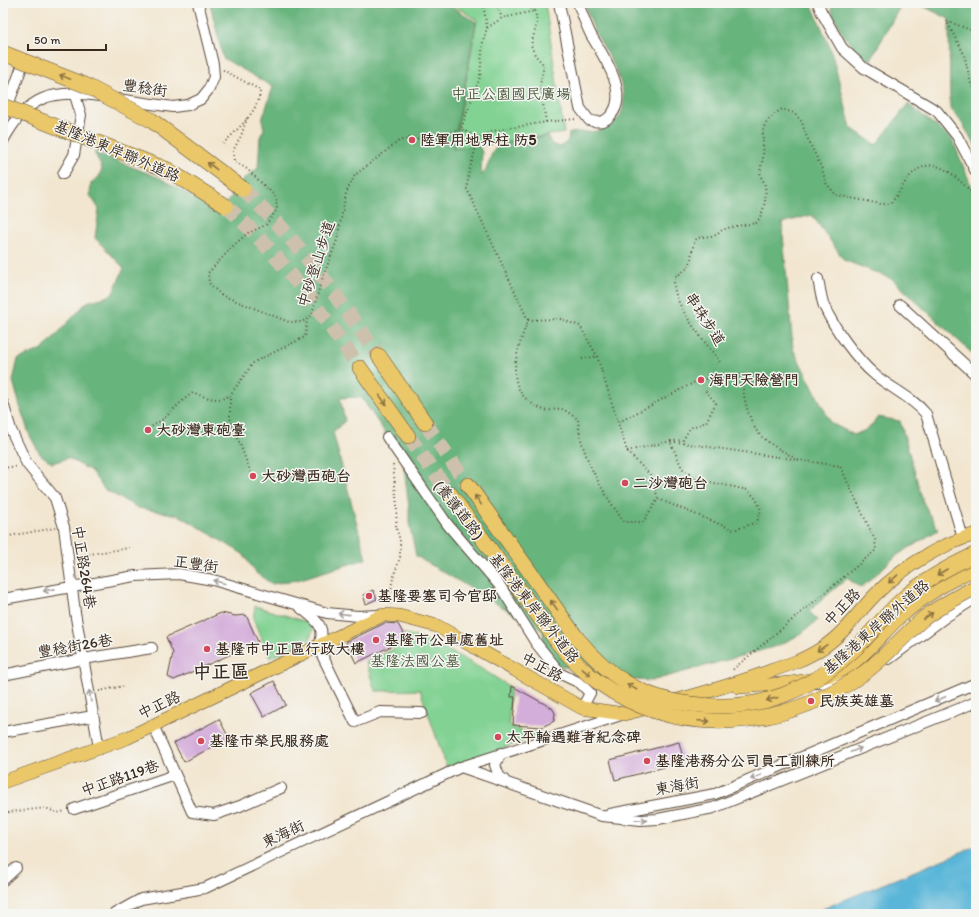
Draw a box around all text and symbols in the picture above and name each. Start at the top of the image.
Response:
scale bar [28,26,106,52]
text: 50 m [34,33,60,47]
one-way arrow [60,73,72,80]
street label: 豐稔街 [121,76,169,100]
park label: 中正公園國民廣場 [451,85,571,103]
street label: 基隆港東岸聯外道路 [51,116,183,186]
place label: 陸軍用地界柱 防5 [420,131,536,149]
marker: 陸軍用地界柱 防5 [407,135,417,145]
one-way arrow [207,162,218,170]
street label: 中砂登山步道 [294,218,338,310]
street label: 串珠步道 [681,289,729,349]
place label: 海門天險營門 [709,371,799,389]
marker: 海門天險營門 [696,375,706,385]
one-way arrow [379,394,387,405]
place label: 大砂灣東砲臺 [156,421,246,439]
marker: 大砂灣東砲臺 [143,425,153,435]
place label: 大砂灣西砲台 [261,467,351,485]
marker: 大砂灣西砲台 [248,471,258,481]
place label: 二沙灣砲台 [633,474,708,492]
street label: (養護道路) [430,477,488,543]
marker: 二沙灣砲台 [620,478,630,488]
one-way arrow [474,494,482,505]
street label: 中正路264巷 [68,524,100,610]
street label: 基隆港東岸聯外道路 [485,549,583,667]
street label: 正豐街 [172,552,220,576]
one-way arrow [936,568,948,576]
one-way arrow [889,574,899,583]
street label: 基隆港東岸聯外道路 [819,576,933,678]
one-way arrow [212,578,225,585]
street label: 中正路 [820,585,864,629]
one-way arrow [42,587,55,595]
place label: 基隆要塞司令官邸 [377,587,497,605]
marker: 基隆要塞司令官邸 [364,591,374,601]
one-way arrow [550,600,558,611]
one-way arrow [338,611,351,618]
one-way arrow [922,612,933,620]
street label: 豐稔街26巷 [36,631,114,661]
place label: 基隆市公車處舊址 [384,631,504,649]
marker: 基隆市公車處舊址 [371,635,381,645]
place label: 基隆市中正區行政大樓 [215,640,365,658]
marker: 基隆市中正區行政大樓 [202,644,212,654]
one-way arrow [817,644,828,652]
street label: 中正路 [518,648,566,686]
park label: 基隆法國公墓 [370,652,460,670]
district label: 中正區 [192,660,250,683]
one-way arrow [581,668,592,677]
one-way arrow [627,683,638,691]
street label: 中正路 [135,687,183,723]
one-way arrow [86,690,94,703]
place label: 民族英雄墓 [819,692,894,710]
one-way arrow [935,695,947,703]
one-way arrow [766,696,779,703]
marker: 民族英雄墓 [806,696,816,706]
one-way arrow [697,717,710,724]
place label: 太平輪遇難者紀念碑 [506,728,641,746]
place label: 基隆市榮民服務處 [209,732,329,750]
marker: 太平輪遇難者紀念碑 [493,732,503,742]
marker: 基隆市榮民服務處 [196,736,206,746]
one-way arrow [850,746,862,754]
place label: 基隆港務分公司員工訓練所 [655,752,835,770]
street label: 中正路119巷 [78,756,162,800]
marker: 基隆港務分公司員工訓練所 [642,756,652,766]
street label: 東海街 [653,773,701,799]
one-way arrow [750,774,762,781]
street label: 東海街 [259,816,307,852]
one-way arrow [634,816,647,824]

